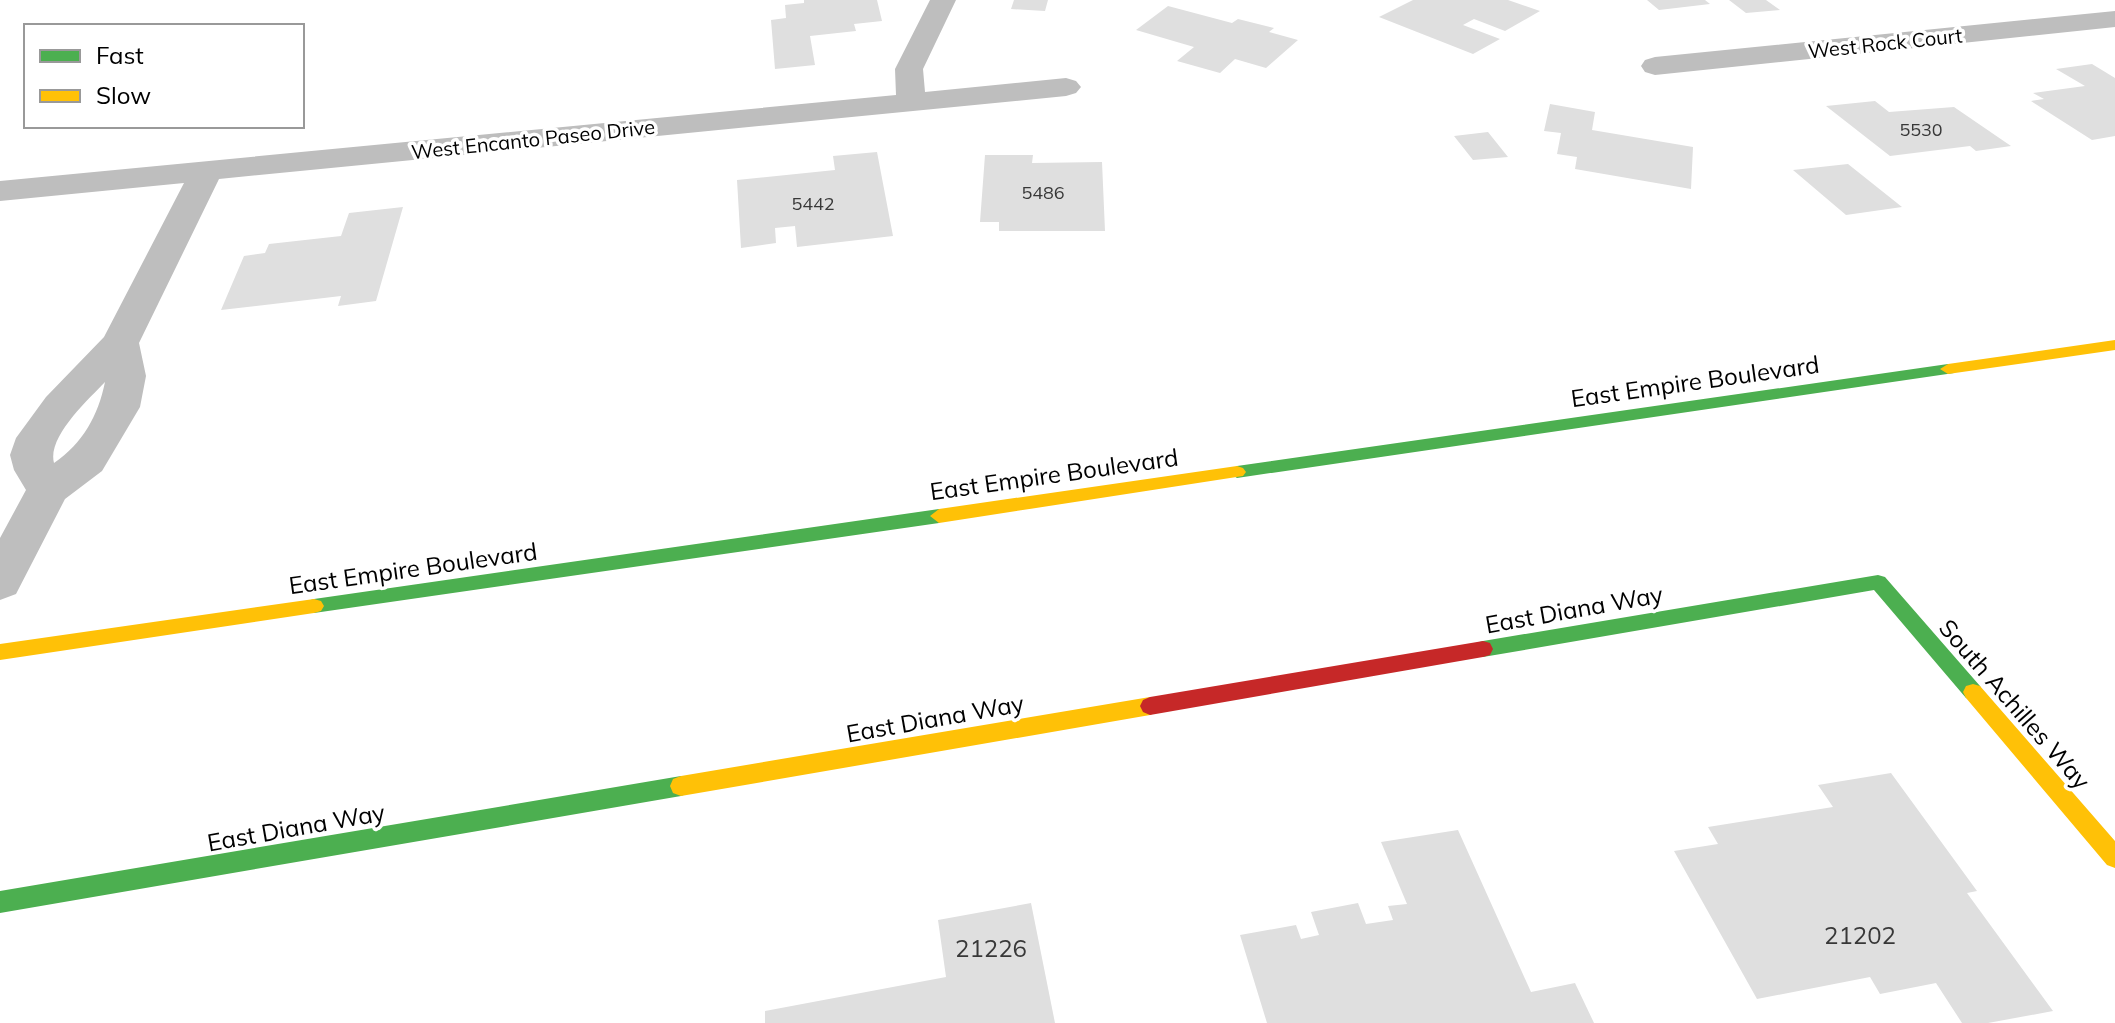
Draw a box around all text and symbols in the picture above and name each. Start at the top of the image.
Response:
street label: West Rock Court [1807,22,1963,64]
legend [24,24,304,128]
text: Fast [96,40,144,70]
text: Slow [96,80,151,110]
street label: West Encanto Paseo Drive [410,114,656,164]
house number: 5530 [1899,118,1943,141]
house number: 5486 [1021,181,1065,204]
house number: 5442 [791,192,835,215]
street label: East Empire Boulevard [1569,349,1821,413]
street label: East Empire Boulevard [928,442,1180,506]
street label: East Empire Boulevard [287,536,539,600]
street label: East Diana Way [1483,579,1665,639]
street label: South Achilles Way [1933,613,2097,795]
street label: East Diana Way [844,688,1026,748]
street label: East Diana Way [205,797,387,857]
house number: 21202 [1824,920,1896,950]
house number: 21226 [955,933,1027,963]

